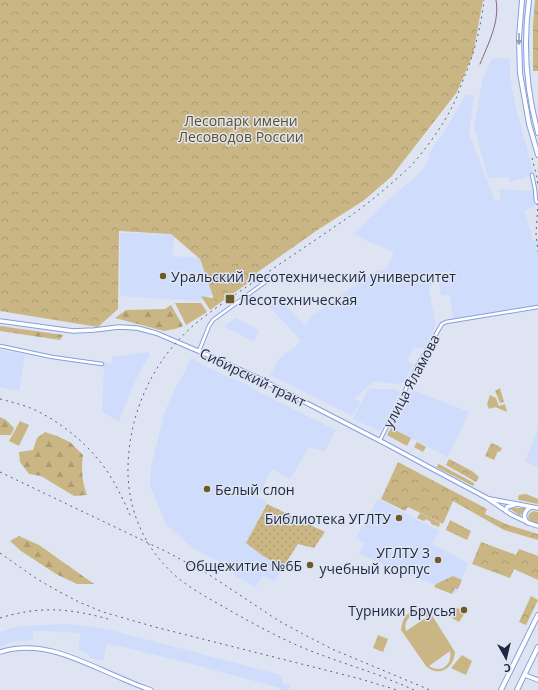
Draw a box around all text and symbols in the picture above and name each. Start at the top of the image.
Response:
one-way arrow [516,33,522,46]
park label: Лесопарк имени Лесоводов России [178,111,304,146]
place label: Уральский лесотехнический университет [171,267,456,286]
marker: Уральский лесотехнический университет [158,271,168,281]
place label: Лесотехническая [239,290,357,309]
marker: Лесотехническая [224,293,236,305]
street label: улица Яламова [378,331,444,431]
street label: Сибирский тракт [197,343,309,411]
place label: Белый слон [215,480,295,499]
marker: Белый слон [202,484,212,494]
place label: Библиотека УГЛТУ [265,509,391,528]
marker: Библиотека УГЛТУ [394,513,404,523]
place label: УГЛТУ 3 учебный корпус [320,543,430,578]
marker: УГЛТУ 3 учебный корпус [433,555,443,565]
place label: Общежитие №6Б [185,556,302,575]
marker: Общежитие №6Б [305,560,315,570]
place label: Турники Брусья [348,601,456,620]
marker: Турники Брусья [459,605,469,615]
north arrow [486,638,526,678]
text: С [503,660,512,676]

